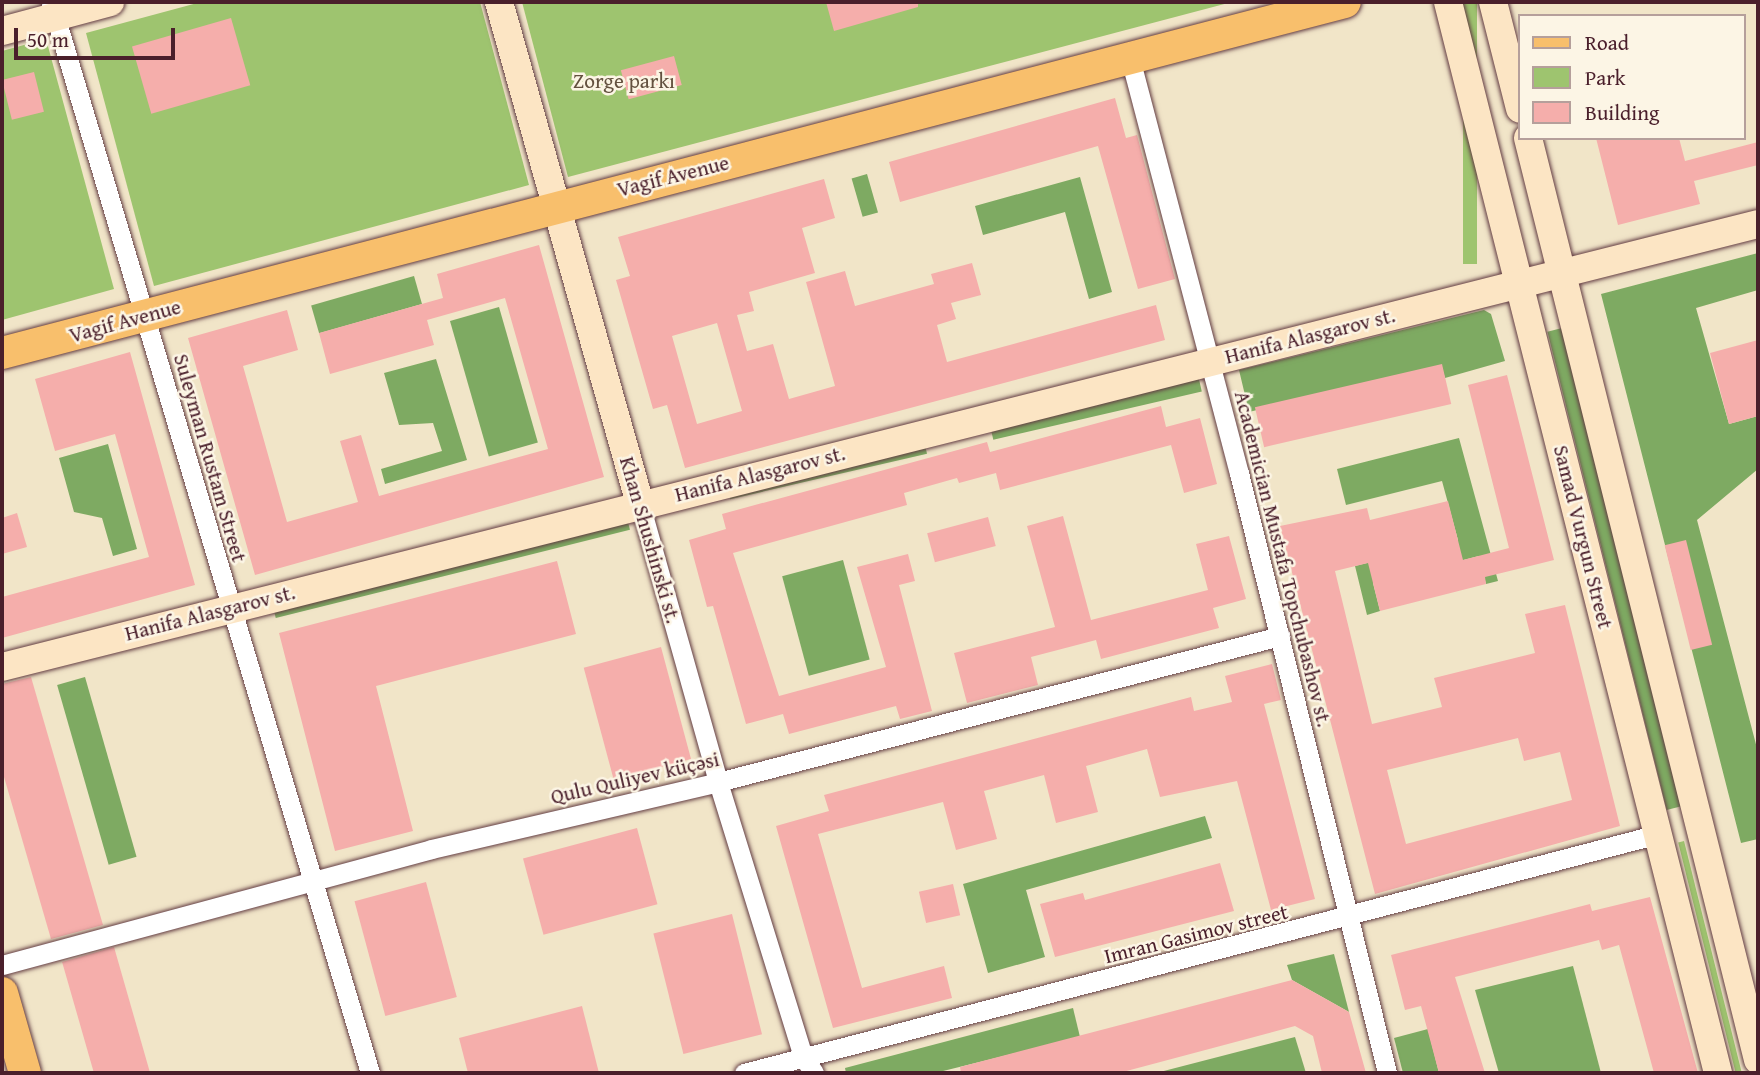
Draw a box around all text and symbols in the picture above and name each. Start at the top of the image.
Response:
scale bar [18,14,178,58]
legend [1518,14,1746,140]
text: 50 m [27,24,69,55]
text: Road [1585,27,1629,58]
text: Park [1585,62,1626,93]
park label: Zorge parkı [573,68,675,94]
text: Building [1585,97,1659,128]
street label: Vagif Avenue [614,150,732,202]
street label: Vagif Avenue [66,294,184,348]
street label: Hanifa Alasgarov st. [1222,303,1398,369]
street label: Suleyman Rustam Street [168,351,252,565]
street label: Academician Mustafa Topchubashov st. [1229,388,1337,730]
street label: Hanifa Alasgarov st. [672,441,848,507]
street label: Samad Vurgun Street [1548,443,1618,631]
street label: Khan Shushinski st. [614,454,686,626]
street label: Hanifa Alasgarov st. [122,580,298,646]
street label: Qulu Quliyev küçəsi [548,746,722,810]
street label: Imran Gasimov street [1101,899,1291,969]

